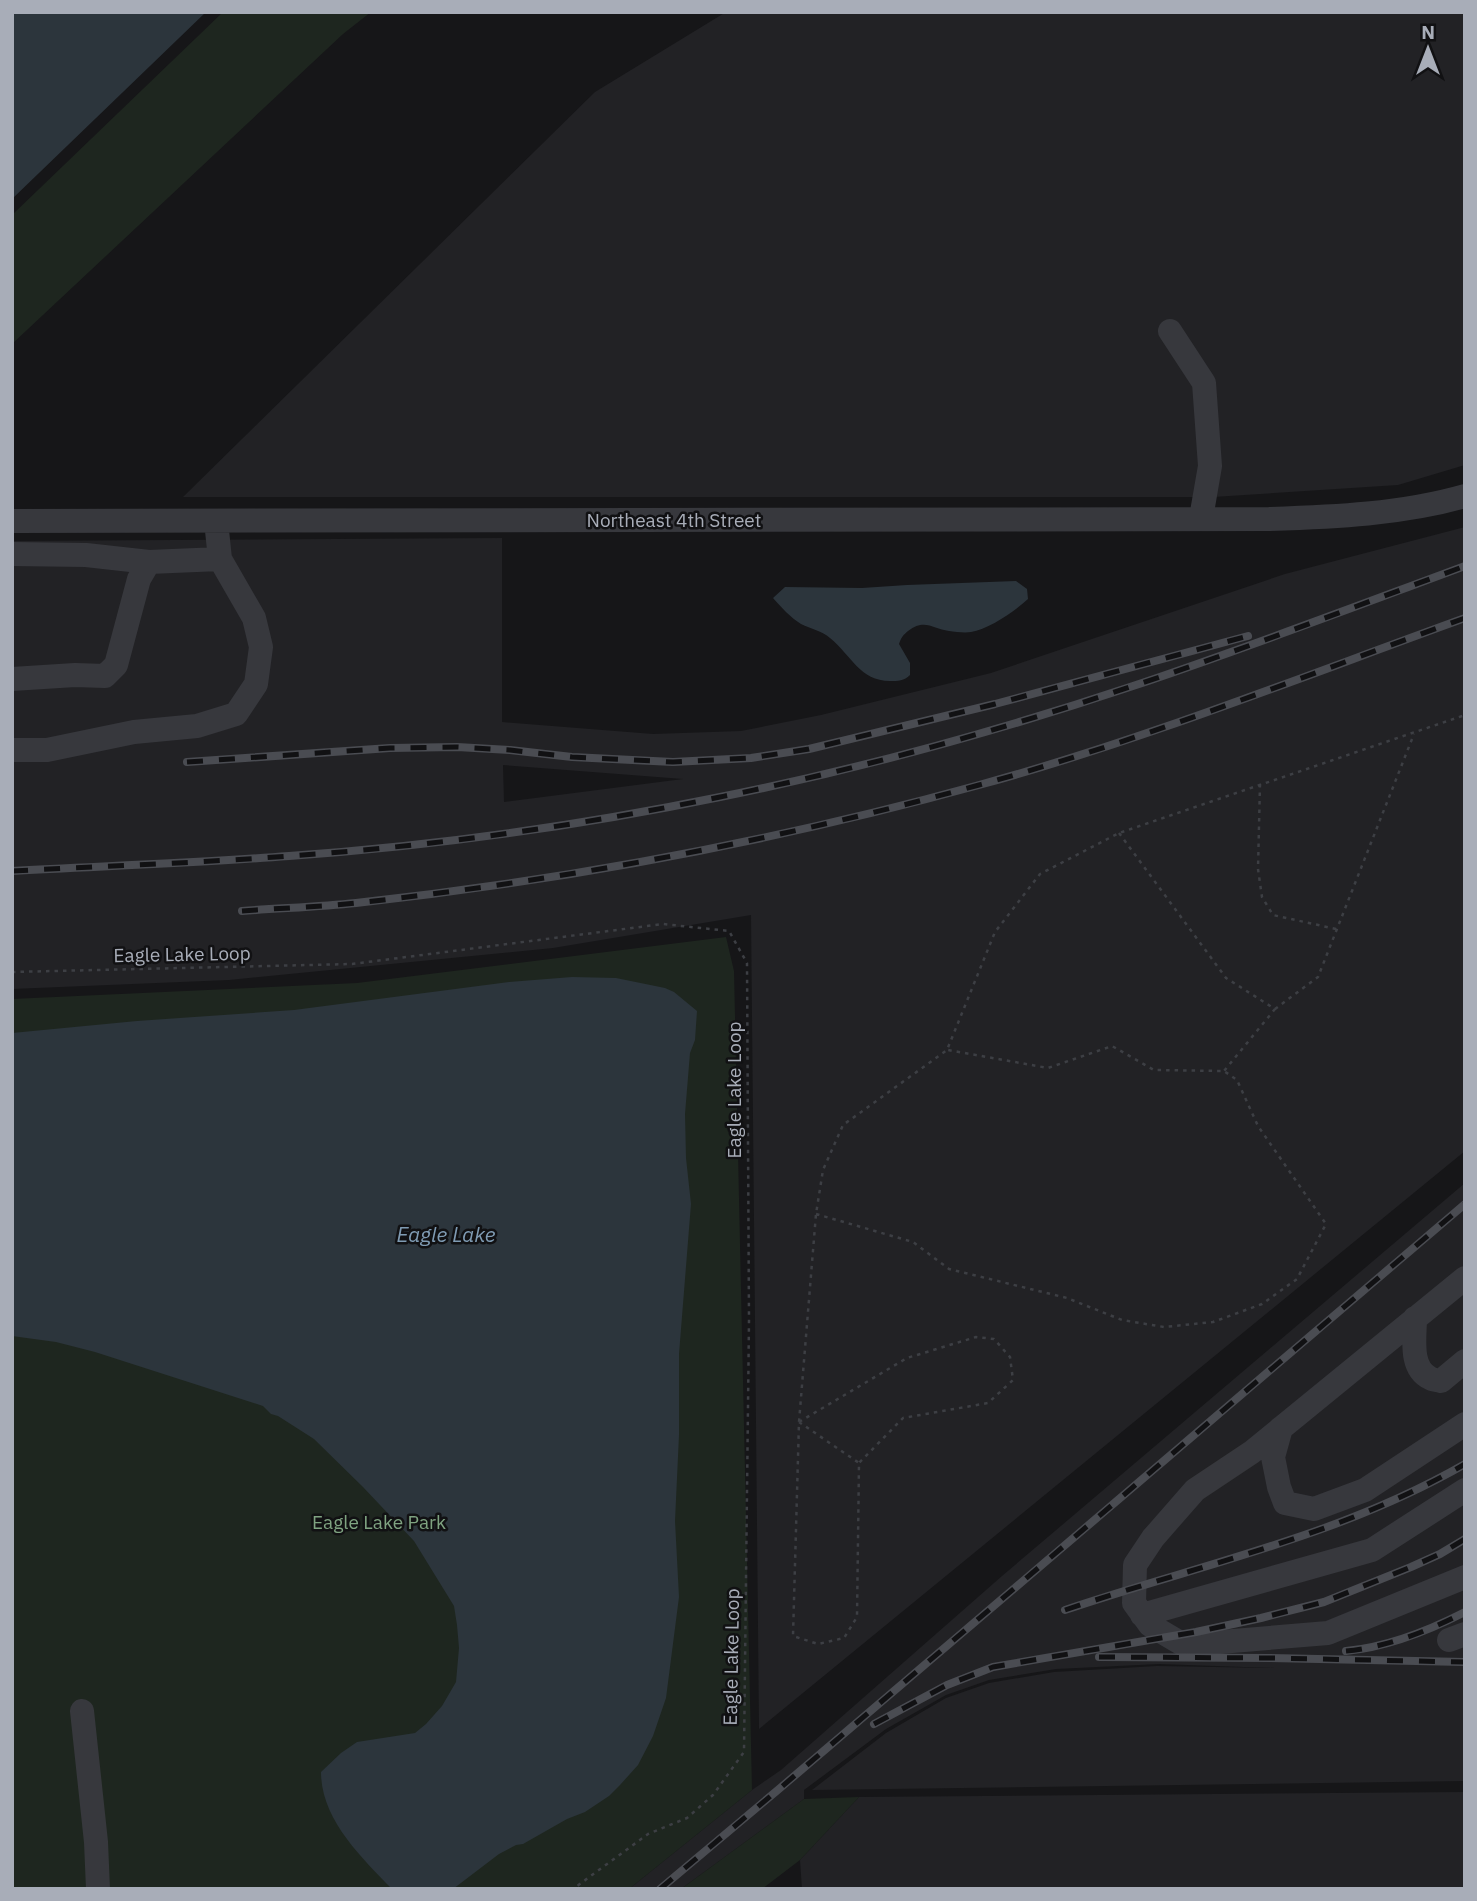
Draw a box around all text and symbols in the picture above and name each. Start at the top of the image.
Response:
north arrow [1393,14,1463,84]
text: N [1421,20,1435,44]
street label: Northeast 4th Street [587,508,761,532]
street label: Eagle Lake Loop [113,941,251,967]
street label: Eagle Lake Loop [722,1021,746,1159]
water label: Eagle Lake [396,1220,496,1248]
park label: Eagle Lake Park [312,1510,446,1534]
street label: Eagle Lake Loop [718,1588,744,1726]

